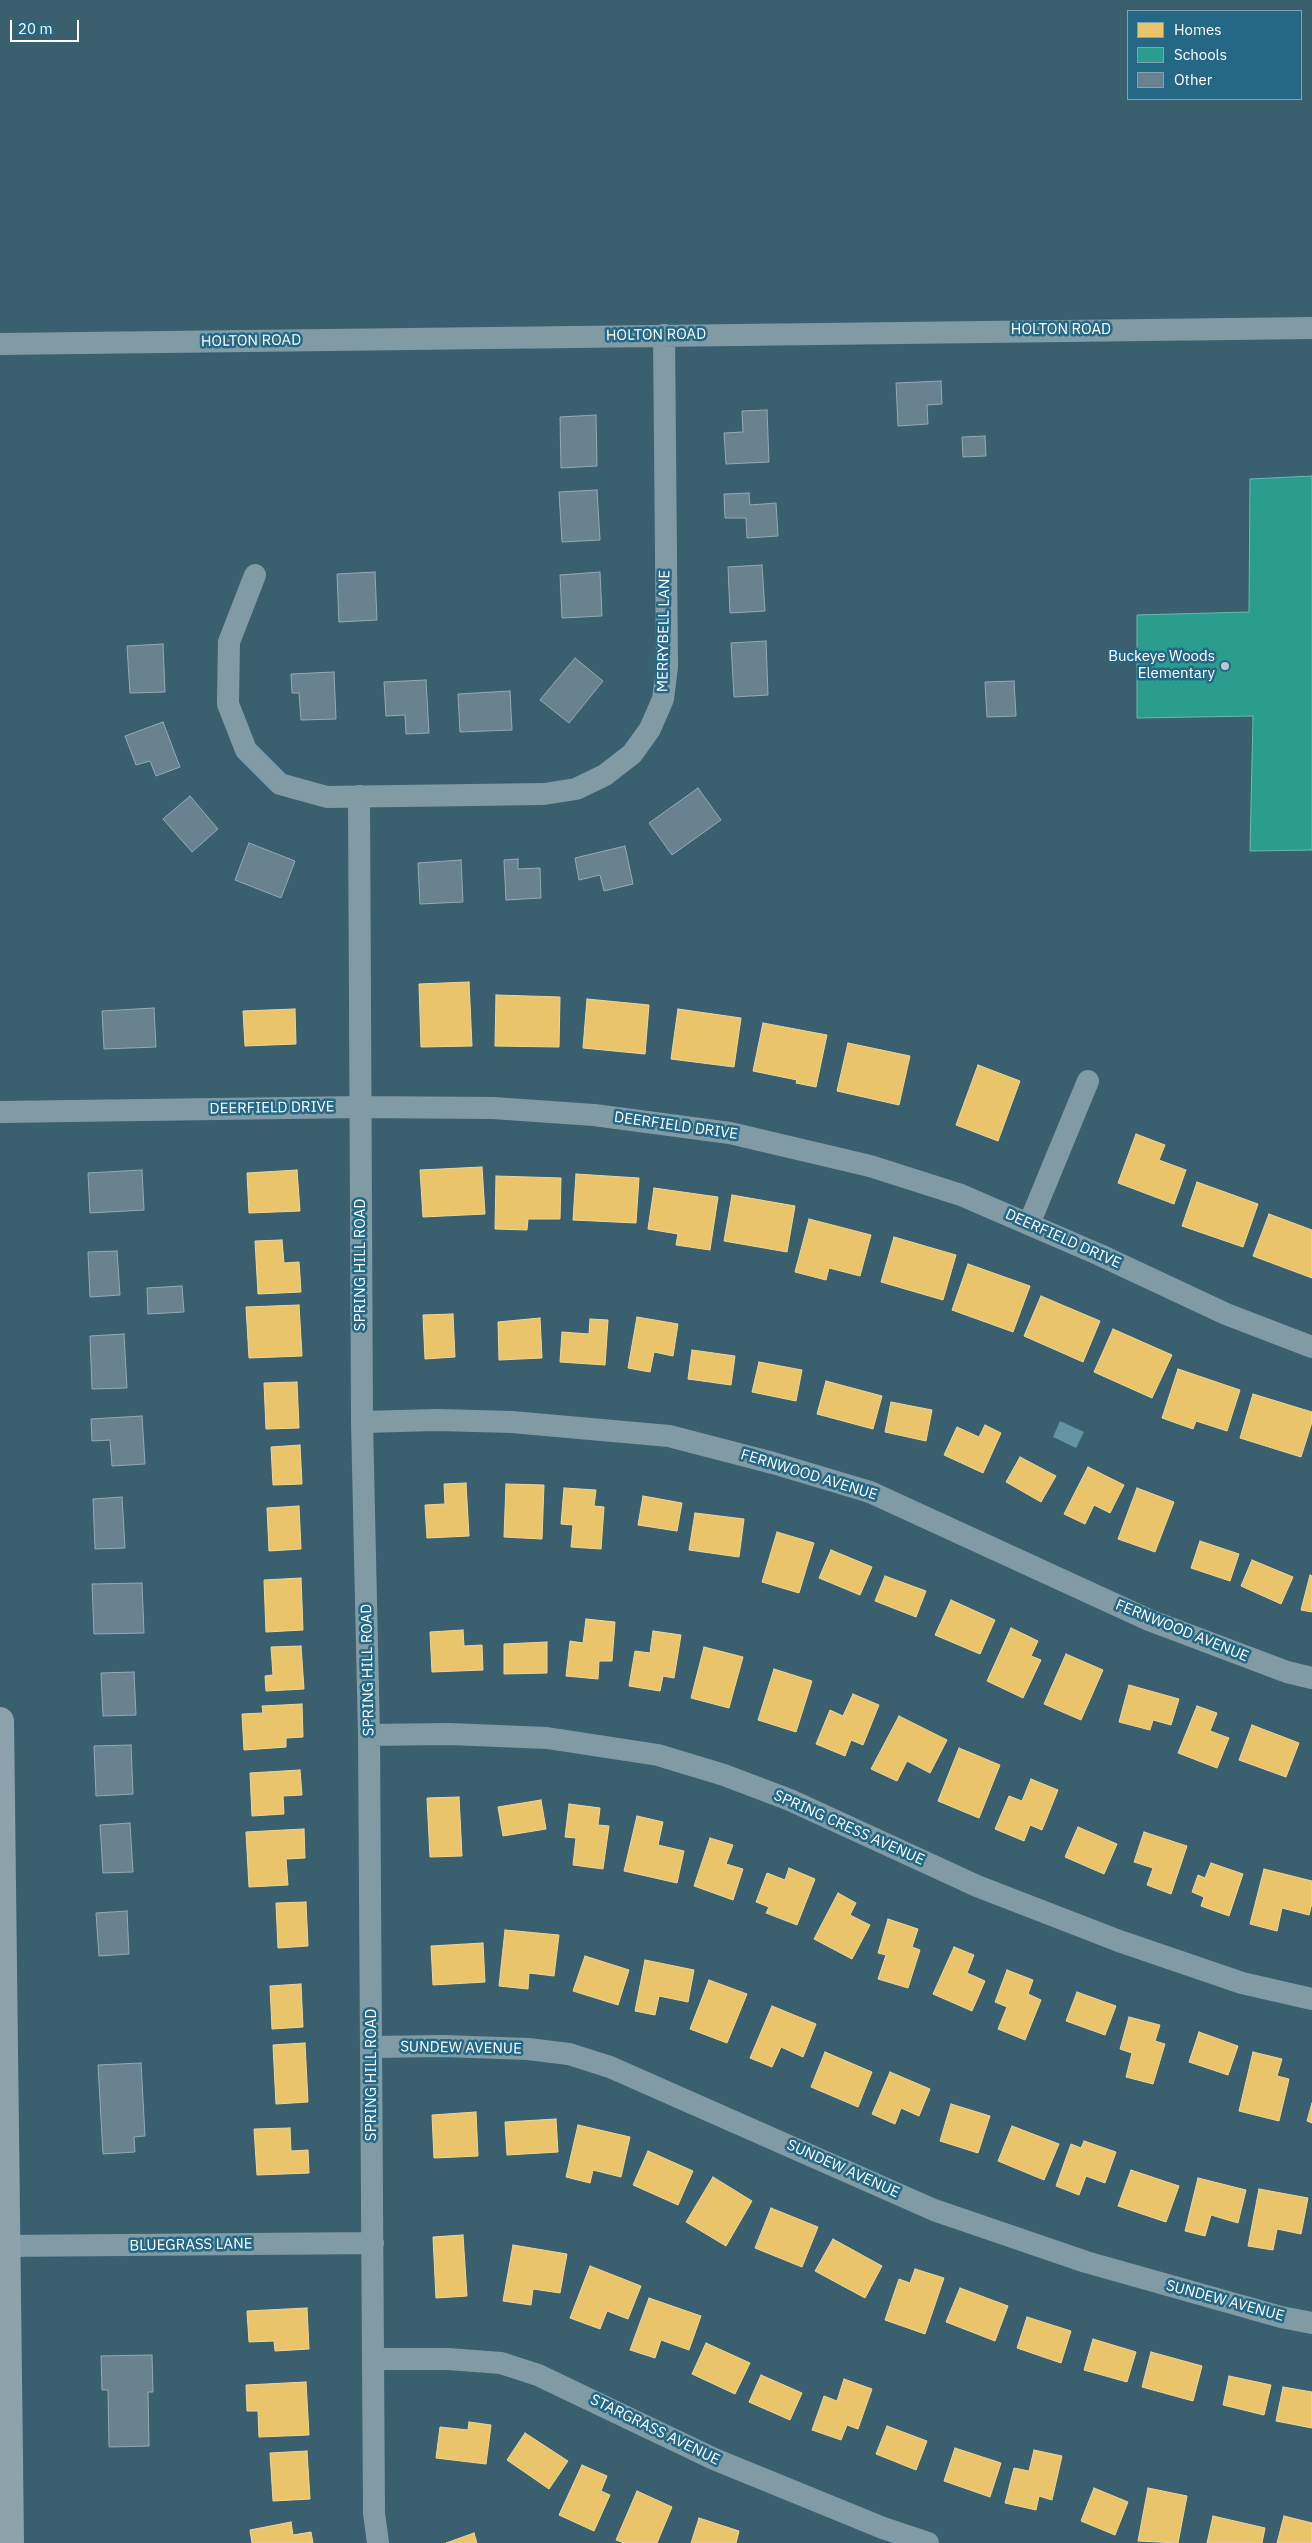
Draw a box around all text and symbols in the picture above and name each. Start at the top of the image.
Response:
scale bar [12,10,81,42]
legend [1127,10,1302,100]
text: 20 m [18,19,53,38]
text: Homes [1174,20,1222,39]
text: Schools [1174,45,1227,64]
text: Other [1174,70,1212,89]
street label: HOLTON ROAD [1011,321,1111,339]
street label: HOLTON ROAD [606,325,706,345]
street label: HOLTON ROAD [201,331,301,351]
street label: MERRYBELL LANE [654,570,674,692]
place label: Buckeye Woods Elementary [1108,648,1215,683]
marker: Buckeye Woods Elementary [1219,660,1231,672]
street label: DEERFIELD DRIVE [209,1098,335,1118]
street label: DEERFIELD DRIVE [613,1108,739,1144]
street label: SPRING HILL ROAD [352,1199,370,1331]
street label: DEERFIELD DRIVE [1002,1205,1124,1273]
street label: FERNWOOD AVENUE [738,1446,880,1504]
street label: FERNWOOD AVENUE [1113,1596,1251,1666]
street label: SPRING HILL ROAD [358,1604,378,1736]
street label: SPRING CRESS AVENUE [771,1787,927,1869]
street label: SPRING HILL ROAD [363,2009,381,2141]
street label: SUNDEW AVENUE [400,2038,522,2058]
street label: SUNDEW AVENUE [784,2136,902,2202]
street label: BLUEGRASS LANE [129,2235,253,2255]
street label: SUNDEW AVENUE [1164,2277,1286,2325]
street label: STARGRASS AVENUE [587,2391,723,2469]

